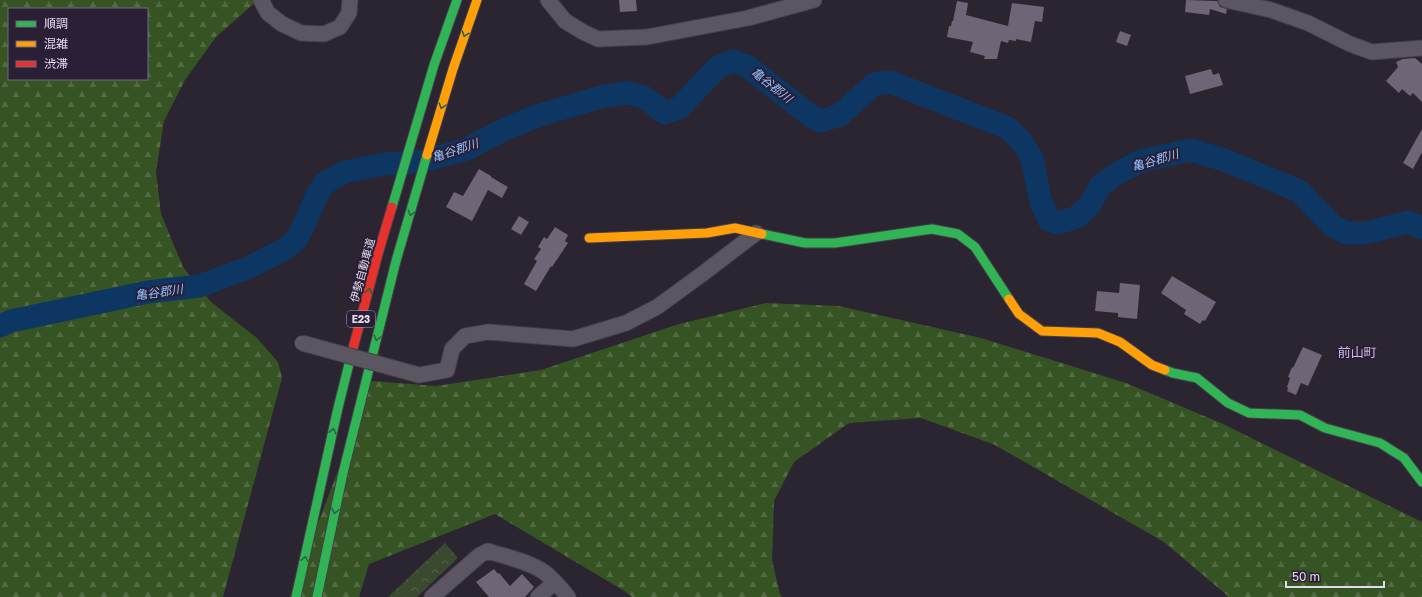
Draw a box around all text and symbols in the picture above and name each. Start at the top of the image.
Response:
legend [8,8,148,80]
text: 順調 [44,16,68,31]
one-way arrow [461,31,470,38]
text: 混雑 [44,36,68,51]
text: 渋滞 [44,56,68,71]
water label: 亀谷郡川 [749,64,797,107]
one-way arrow [438,102,447,109]
water label: 亀谷郡川 [430,135,482,165]
water label: 亀谷郡川 [1130,146,1182,174]
one-way arrow [407,209,416,216]
street label: 伊勢自動車道 [347,236,377,304]
water label: 亀谷郡川 [134,281,186,303]
one-way arrow [364,288,372,295]
road number: E23 [347,311,375,327]
one-way arrow [373,335,381,342]
district label: 前山町 [1337,344,1377,360]
one-way arrow [329,428,337,434]
one-way arrow [331,508,339,514]
one-way arrow [300,556,308,562]
scale bar [1286,563,1384,589]
text: 50 m [1292,569,1320,584]

